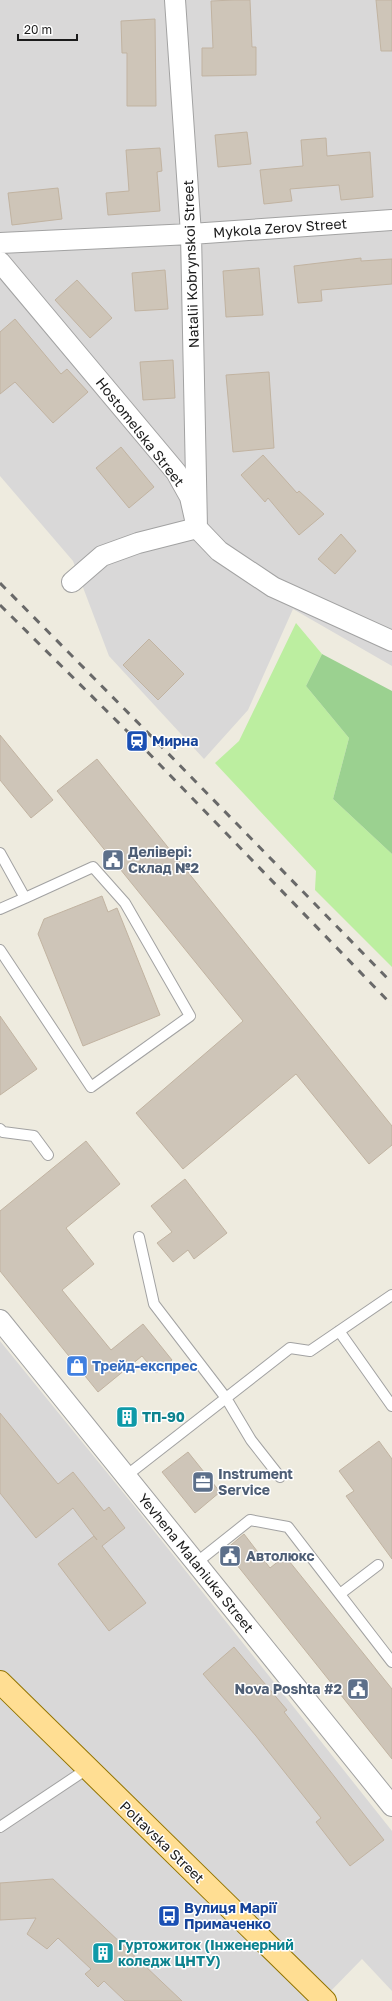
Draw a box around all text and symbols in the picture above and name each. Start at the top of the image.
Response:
scale bar [18,16,77,42]
text: 20 m [24,22,52,37]
street label: Natalii Kobrynskoi Street [179,180,202,348]
street label: Mykola Zerov Street [212,214,348,241]
street label: Hostomelska Street [93,374,188,490]
station icon: Мирна [124,728,150,754]
place label: Мирна [152,732,198,749]
place label: Делівері: Склад №2 [128,843,200,876]
public building icon: Делівері: Склад №2 [100,847,126,873]
shop icon: Трейд-експрес [64,1353,90,1379]
place label: Трейд-експрес [92,1357,198,1374]
building icon: ТП-90 [114,1404,140,1430]
place label: ТП-90 [142,1408,185,1425]
place label: Instrument Service [218,1465,293,1498]
office icon: Instrument Service [190,1469,216,1495]
street label: Yevhena Malaniuka Street [135,1490,258,1636]
public building icon: Автолюкс [217,1543,243,1569]
place label: Автолюкс [246,1547,315,1564]
public building icon: Nova Poshta #2 [345,1676,371,1702]
place label: Nova Poshta #2 [234,1680,342,1697]
street label: Poltavska Street [117,1797,208,1886]
place label: Вулиця Марії Примаченко [184,1899,278,1932]
bus stop icon: Вулиця Марії Примаченко [156,1903,182,1929]
place label: Гуртожиток (Інженерний коледж ЦНТУ) [118,1936,294,1969]
building icon: Гуртожиток (Інженерний коледж ЦНТУ) [90,1940,116,1966]

